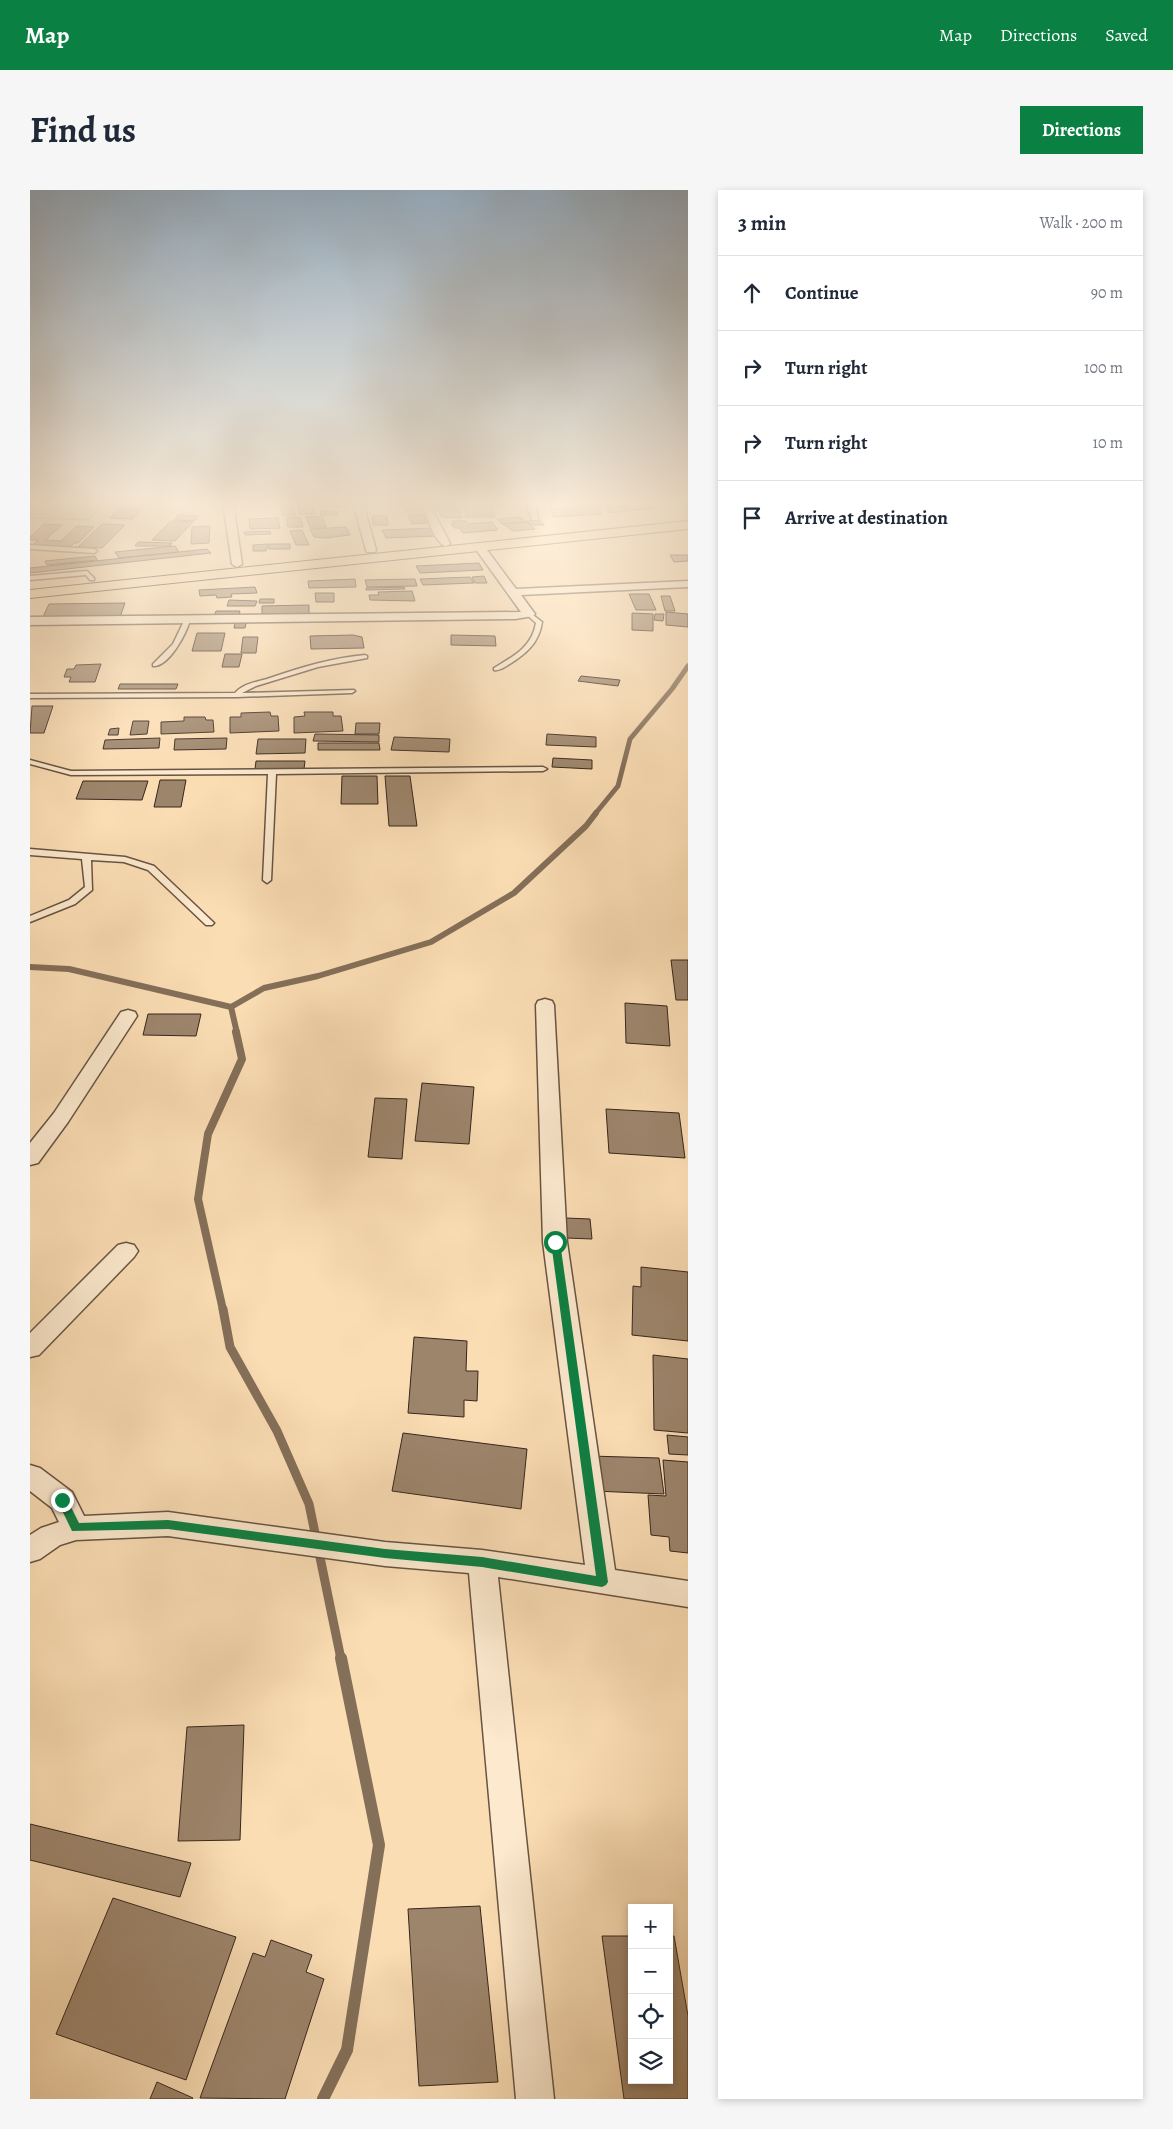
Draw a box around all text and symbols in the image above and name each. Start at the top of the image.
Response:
text: Map [25,19,69,51]
text: Map [939,23,972,47]
text: Directions [1000,23,1077,47]
text: Saved [1105,23,1148,47]
text: Find us [30,106,136,154]
button: Directions [1020,106,1143,154]
text: 3 min [738,209,786,237]
text: Walk · 200 m [1039,212,1123,234]
icon: ahead [738,279,766,307]
text: Continue [785,280,859,306]
text: 90 m [1091,282,1123,304]
icon: right [738,354,766,382]
text: Turn right [785,355,867,381]
text: 100 m [1084,357,1123,379]
icon: right [738,429,766,457]
text: Turn right [785,430,867,456]
text: 10 m [1093,432,1123,454]
icon: arrive [738,504,766,532]
text: Arrive at destination [785,505,948,531]
route start [544,1231,567,1254]
route end [51,1489,74,1512]
map controls [628,1904,673,2084]
button: + [628,1904,673,1949]
button: − [628,1949,673,1994]
button: locate [628,1994,673,2039]
button: layers [628,2039,673,2084]

